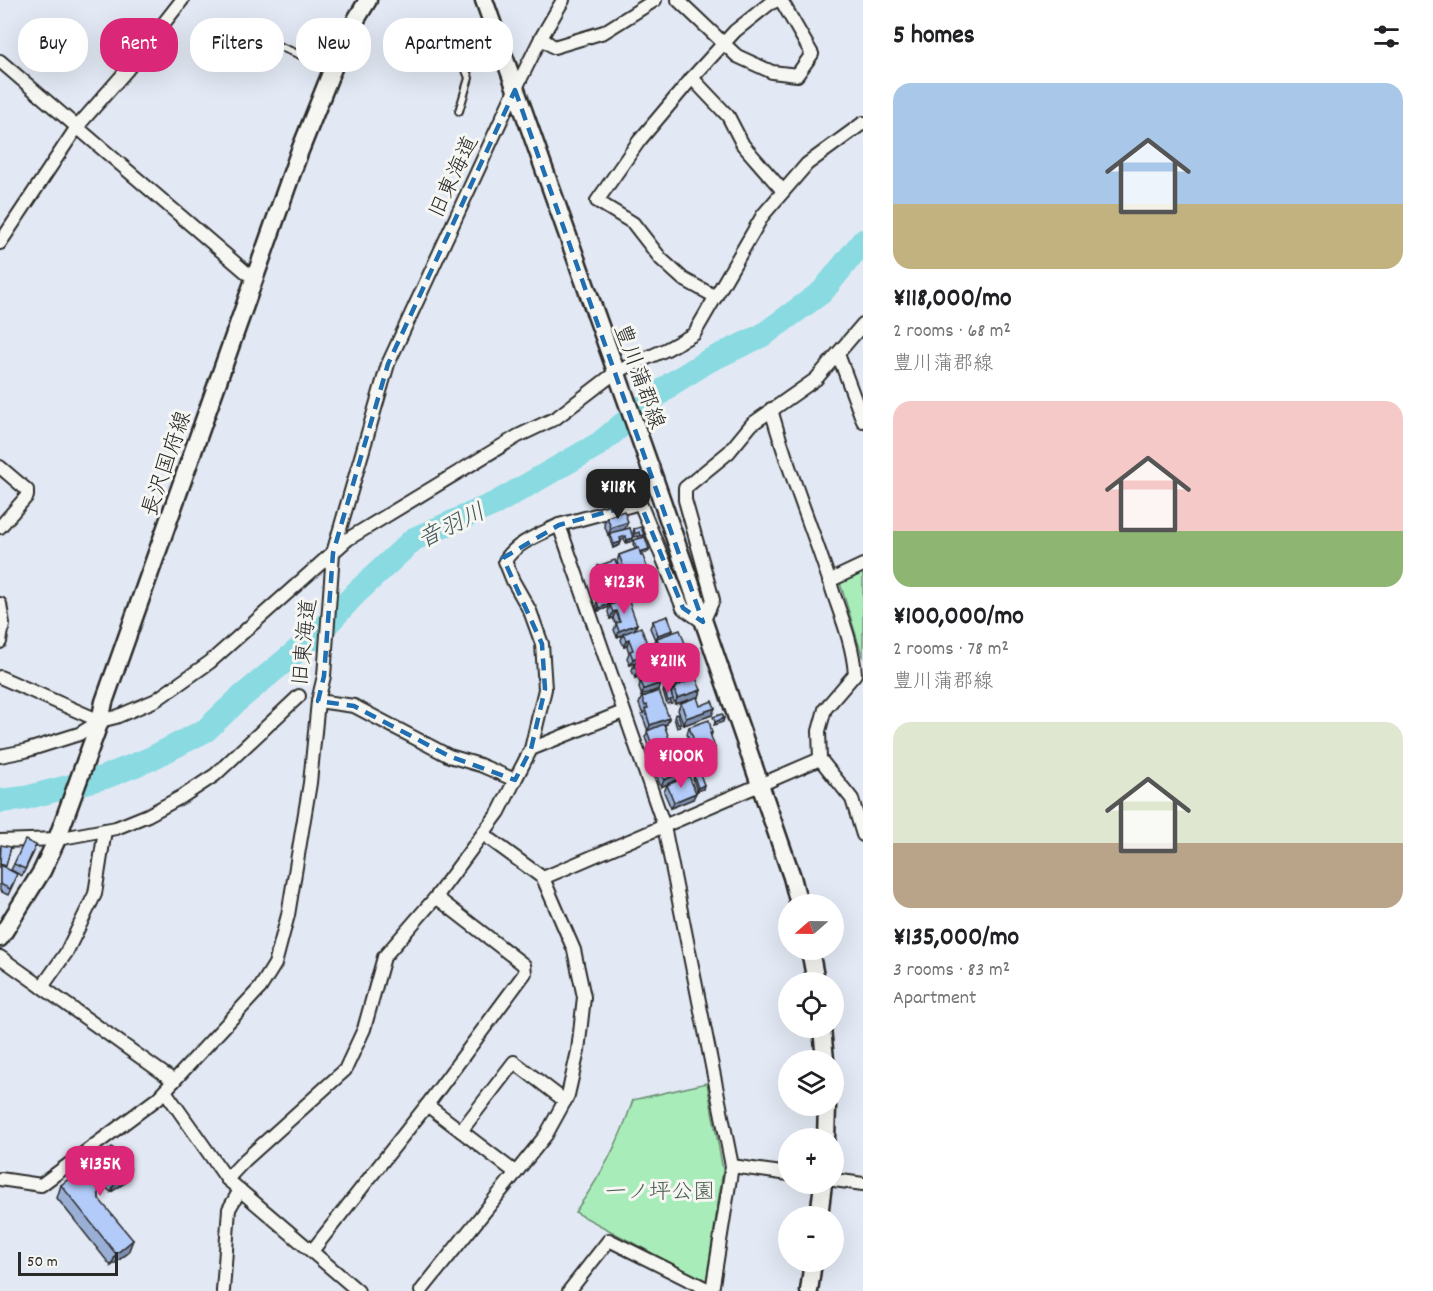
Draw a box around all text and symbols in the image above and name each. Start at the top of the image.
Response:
chip: Buy [18,18,88,72]
chip: Rent [100,18,178,72]
chip: Filters [190,18,284,72]
chip: New [296,18,371,72]
chip: Apartment [383,18,513,72]
text: 5 homes [893,18,975,55]
icon: filters [1370,20,1403,53]
icon: home [1094,122,1202,230]
street label: 旧東海道 [423,131,488,224]
text: ¥118,000/mo [893,281,1012,318]
text: 2 rooms · 68 m² [893,318,1011,346]
street label: 豊川蒲郡線 [604,320,671,434]
text: 豊川蒲郡線 [893,351,993,379]
street label: 長沢国府線 [136,407,201,521]
icon: home [1094,440,1202,548]
pin: ¥118K [576,469,660,520]
text: ¥118K [600,474,636,502]
water label: 音羽川 [413,497,492,559]
pin: ¥123K [582,564,666,615]
text: ¥123K [604,569,644,597]
street label: 旧東海道 [286,597,326,688]
text: ¥100,000/mo [893,599,1024,636]
text: 2 rooms · 78 m² [893,636,1009,664]
pin: ¥211K [626,643,710,694]
text: ¥211K [650,648,686,676]
text: 豊川蒲郡線 [893,669,993,697]
pin: ¥100K [639,738,723,789]
text: ¥100K [658,743,704,771]
icon: home [1094,761,1202,869]
north arrow [778,894,844,960]
map controls [778,894,844,1272]
text: ¥135,000/mo [893,920,1019,957]
text: 3 rooms · 83 m² [893,957,1010,985]
button: locate [778,972,844,1038]
text: Apartment [893,985,976,1013]
button: layers [778,1050,844,1116]
button: + [778,1128,844,1194]
pin: ¥135K [58,1146,142,1197]
text: ¥135K [79,1151,121,1179]
park label: 一ノ坪公園 [605,1178,715,1209]
button: − [778,1206,844,1272]
scale bar [18,1249,118,1276]
text: 50 m [27,1251,58,1274]

